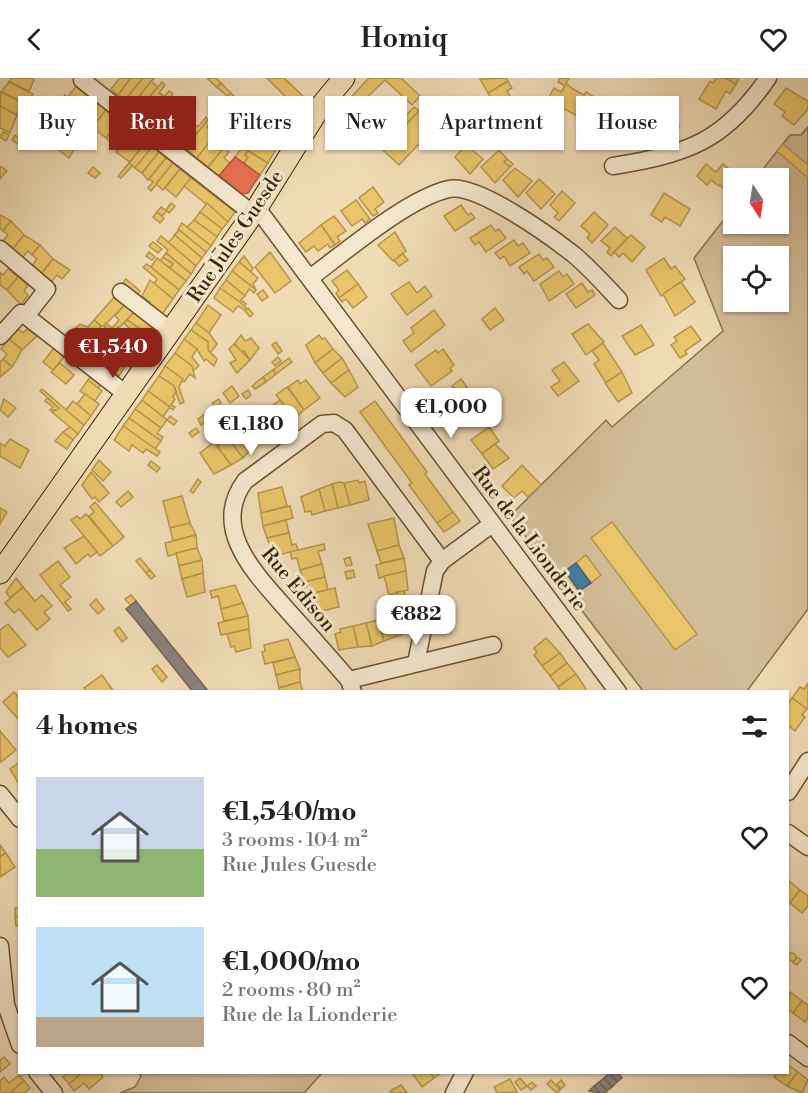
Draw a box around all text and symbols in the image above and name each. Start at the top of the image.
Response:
text: Homiq [360,22,448,56]
icon: back [18,23,51,56]
icon: heart [757,23,790,56]
chip: Buy [18,96,97,150]
chip: Rent [109,96,196,150]
chip: Filters [208,96,313,150]
chip: New [325,96,407,150]
chip: Apartment [419,96,564,150]
chip: House [576,96,679,150]
street label: Rue Jules Guesde [183,166,290,308]
north arrow [723,168,789,234]
map controls [723,168,789,312]
button: locate [723,246,789,312]
pin: €1,540 [64,328,162,379]
text: €1,540 [78,335,148,360]
pin: €1,000 [402,388,500,439]
text: €1,000 [415,395,487,420]
pin: €1,180 [202,405,300,456]
text: €1,180 [218,412,284,437]
street label: Rue de la Lionderie [466,461,592,616]
street label: Rue Edison [255,542,341,638]
pin: €882 [380,595,452,646]
text: €882 [391,602,442,627]
text: 4 homes [36,710,138,742]
icon: filters [738,710,771,743]
text: €1,540/mo [222,796,357,828]
icon: home [84,801,156,873]
icon: heart [738,821,771,854]
text: 3 rooms · 104 m² [222,828,368,853]
text: Rue Jules Guesde [222,853,377,878]
text: €1,000/mo [222,946,360,978]
icon: home [84,951,156,1023]
icon: heart [738,971,771,1004]
text: 2 rooms · 80 m² [222,978,360,1003]
text: Rue de la Lionderie [222,1003,397,1028]

